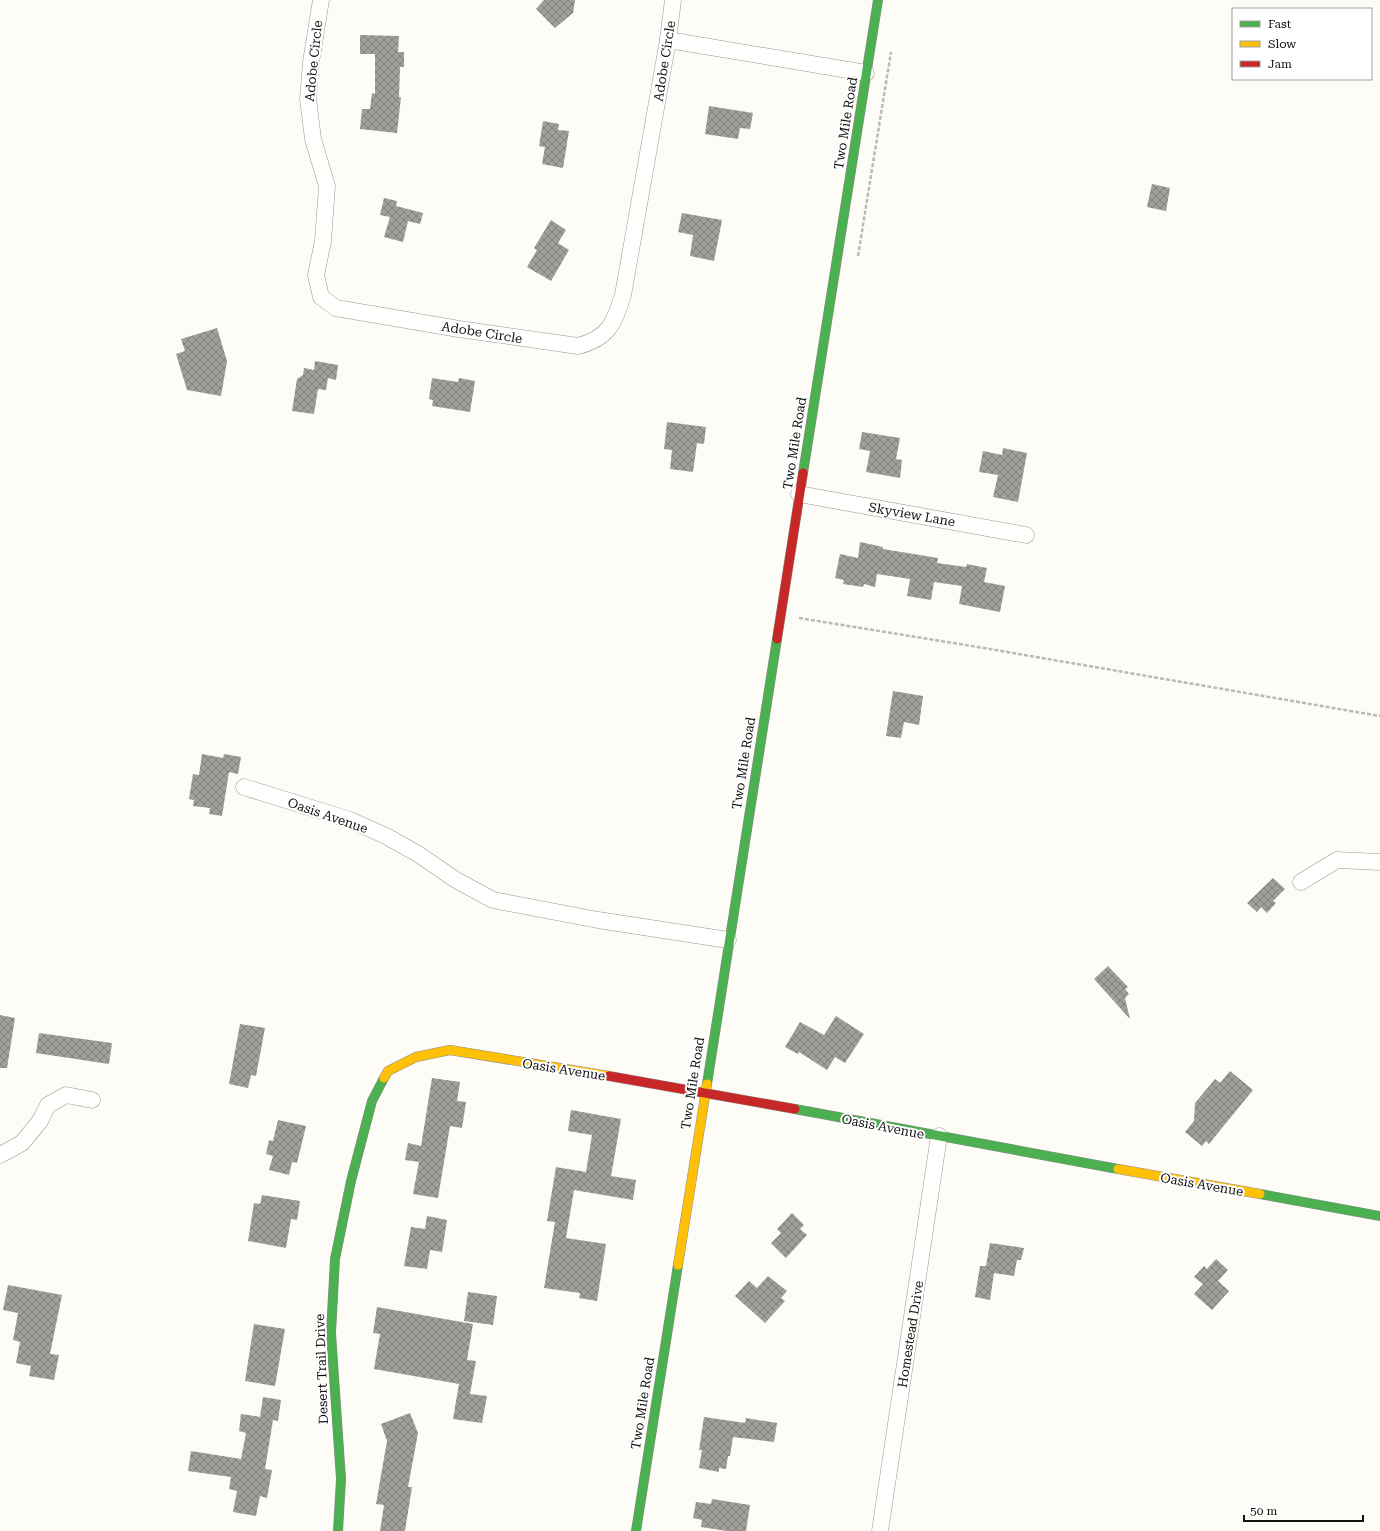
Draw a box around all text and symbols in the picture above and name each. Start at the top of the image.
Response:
legend [1232,8,1372,80]
text: Fast [1268,17,1292,31]
street label: Adobe Circle [302,20,325,102]
street label: Adobe Circle [651,20,678,102]
text: Slow [1268,37,1296,51]
text: Jam [1268,57,1292,71]
street label: Two Mile Road [831,75,860,170]
street label: Adobe Circle [441,319,523,346]
street label: Two Mile Road [780,395,809,490]
street label: Skyview Lane [867,499,956,529]
street label: Two Mile Road [729,715,758,810]
street label: Oasis Avenue [286,795,370,836]
street label: Two Mile Road [678,1035,707,1130]
street label: Oasis Avenue [521,1056,606,1083]
street label: Oasis Avenue [840,1111,925,1142]
street label: Oasis Avenue [1159,1170,1244,1199]
street label: Homestead Drive [895,1280,926,1389]
street label: Desert Trail Drive [312,1314,331,1424]
street label: Two Mile Road [628,1355,657,1450]
scale bar [1244,1497,1363,1523]
text: 50 m [1250,1504,1277,1518]

